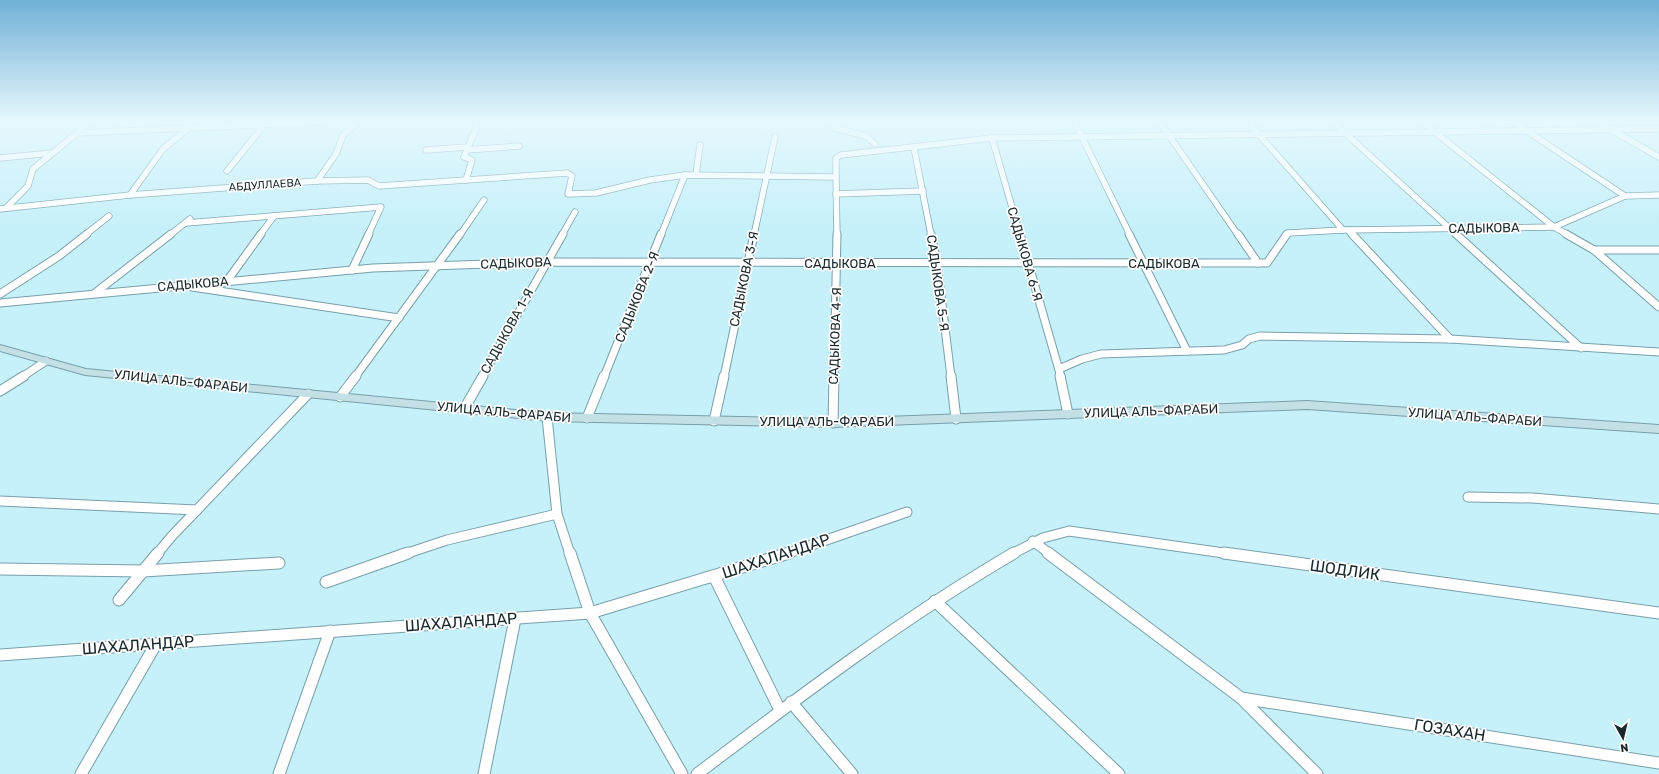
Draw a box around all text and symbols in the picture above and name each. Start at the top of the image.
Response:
street label: АБДУЛЛАЕВА [228,176,302,194]
street label: САДЫКОВА 6-Я [1004,205,1046,303]
street label: САДЫКОВА [1448,220,1520,236]
street label: САДЫКОВА 3-Я [727,230,761,328]
street label: САДЫКОВА 5-Я [924,234,952,332]
street label: САДЫКОВА 2-Я [612,249,662,345]
street label: САДЫКОВА [480,254,552,272]
street label: САДЫКОВА [804,256,876,271]
street label: САДЫКОВА [1128,256,1200,271]
street label: САДЫКОВА [157,273,229,295]
street label: САДЫКОВА 1-Я [477,286,537,376]
street label: САДЫКОВА 4-Я [826,287,844,385]
street label: УЛИЦА АЛЬ-ФАРАБИ [113,367,249,395]
street label: УЛИЦА АЛЬ-ФАРАБИ [436,399,572,425]
street label: УЛИЦА АЛЬ-ФАРАБИ [1084,401,1218,421]
street label: УЛИЦА АЛЬ-ФАРАБИ [1407,405,1543,429]
street label: УЛИЦА АЛЬ-ФАРАБИ [760,414,894,429]
street label: ШАХАЛАНДАР [720,530,832,582]
street label: ШОДЛИК [1309,556,1381,584]
street label: ШАХАЛАНДАР [404,609,518,635]
street label: ШАХАЛАНДАР [81,632,195,658]
street label: ГОЗАХАН [1413,715,1487,745]
north arrow [1603,718,1643,758]
text: N [1619,740,1629,754]

